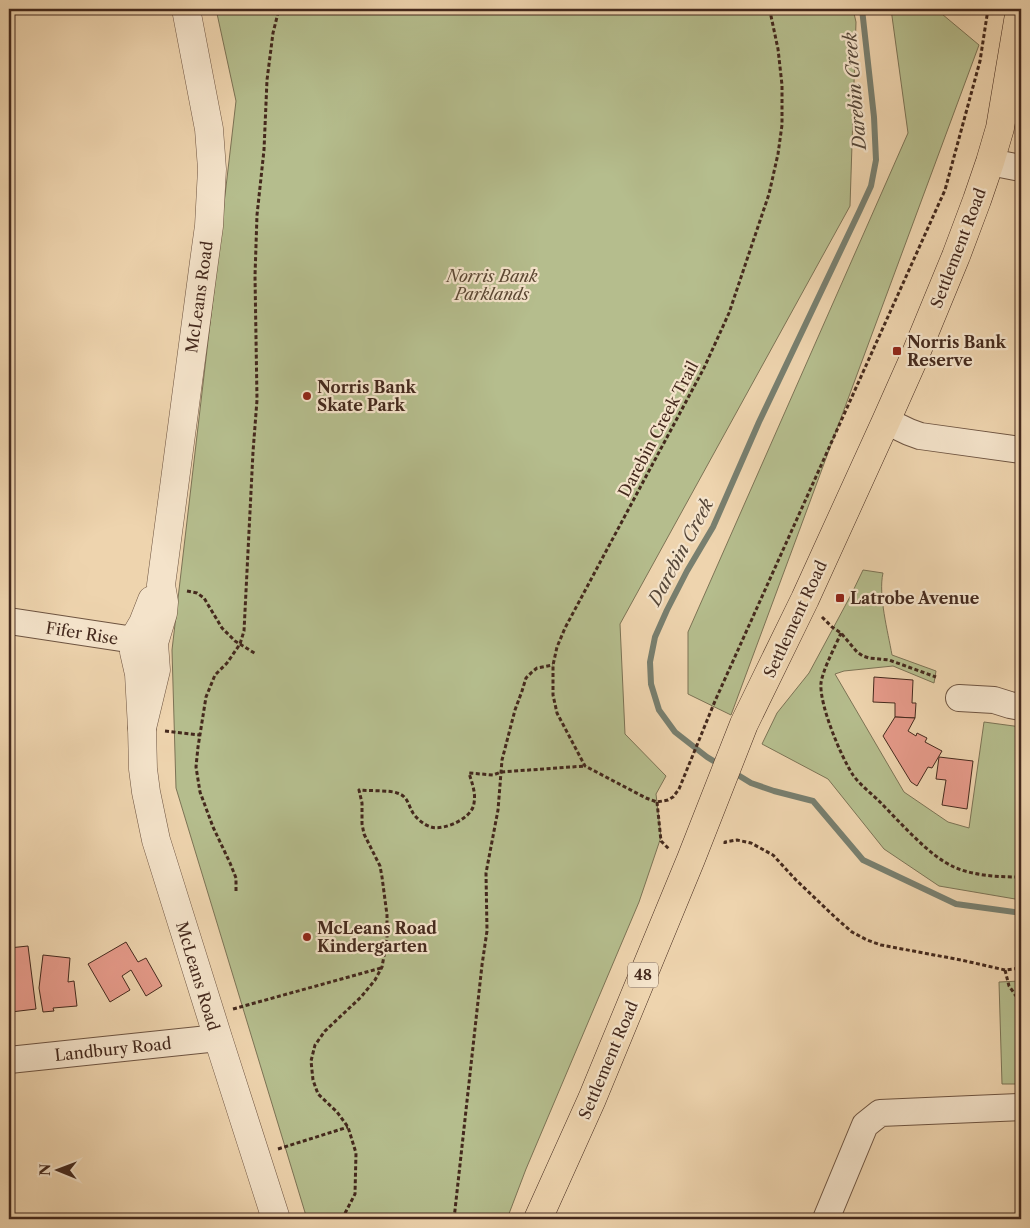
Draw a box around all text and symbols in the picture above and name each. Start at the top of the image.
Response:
water label: Darebin Creek [839,31,871,153]
street label: Settlement Road [926,185,990,311]
street label: McLeans Road [181,239,217,354]
park label: Norris Bank Parklands [445,266,538,304]
place label: Norris Bank Reserve [907,332,1007,370]
marker: Norris Bank Reserve [891,345,903,357]
street label: Darebin Creek Trail [614,357,702,500]
place label: Norris Bank Skate Park [317,377,417,415]
marker: Norris Bank Skate Park [301,390,313,402]
water label: Darebin Creek [643,494,719,611]
street label: Settlement Road [759,557,831,681]
place label: Latrobe Avenue [850,588,980,608]
marker: Latrobe Avenue [834,592,846,604]
street label: Fifer Rise [44,617,120,649]
place label: McLeans Road Kindergarten [317,918,437,956]
street label: McLeans Road [172,919,224,1033]
marker: McLeans Road Kindergarten [301,931,313,943]
road number: 48 [628,962,658,988]
street label: Settlement Road [574,997,642,1122]
street label: Landbury Road [54,1033,173,1065]
north arrow [32,1146,82,1196]
text: N [36,1164,54,1176]

